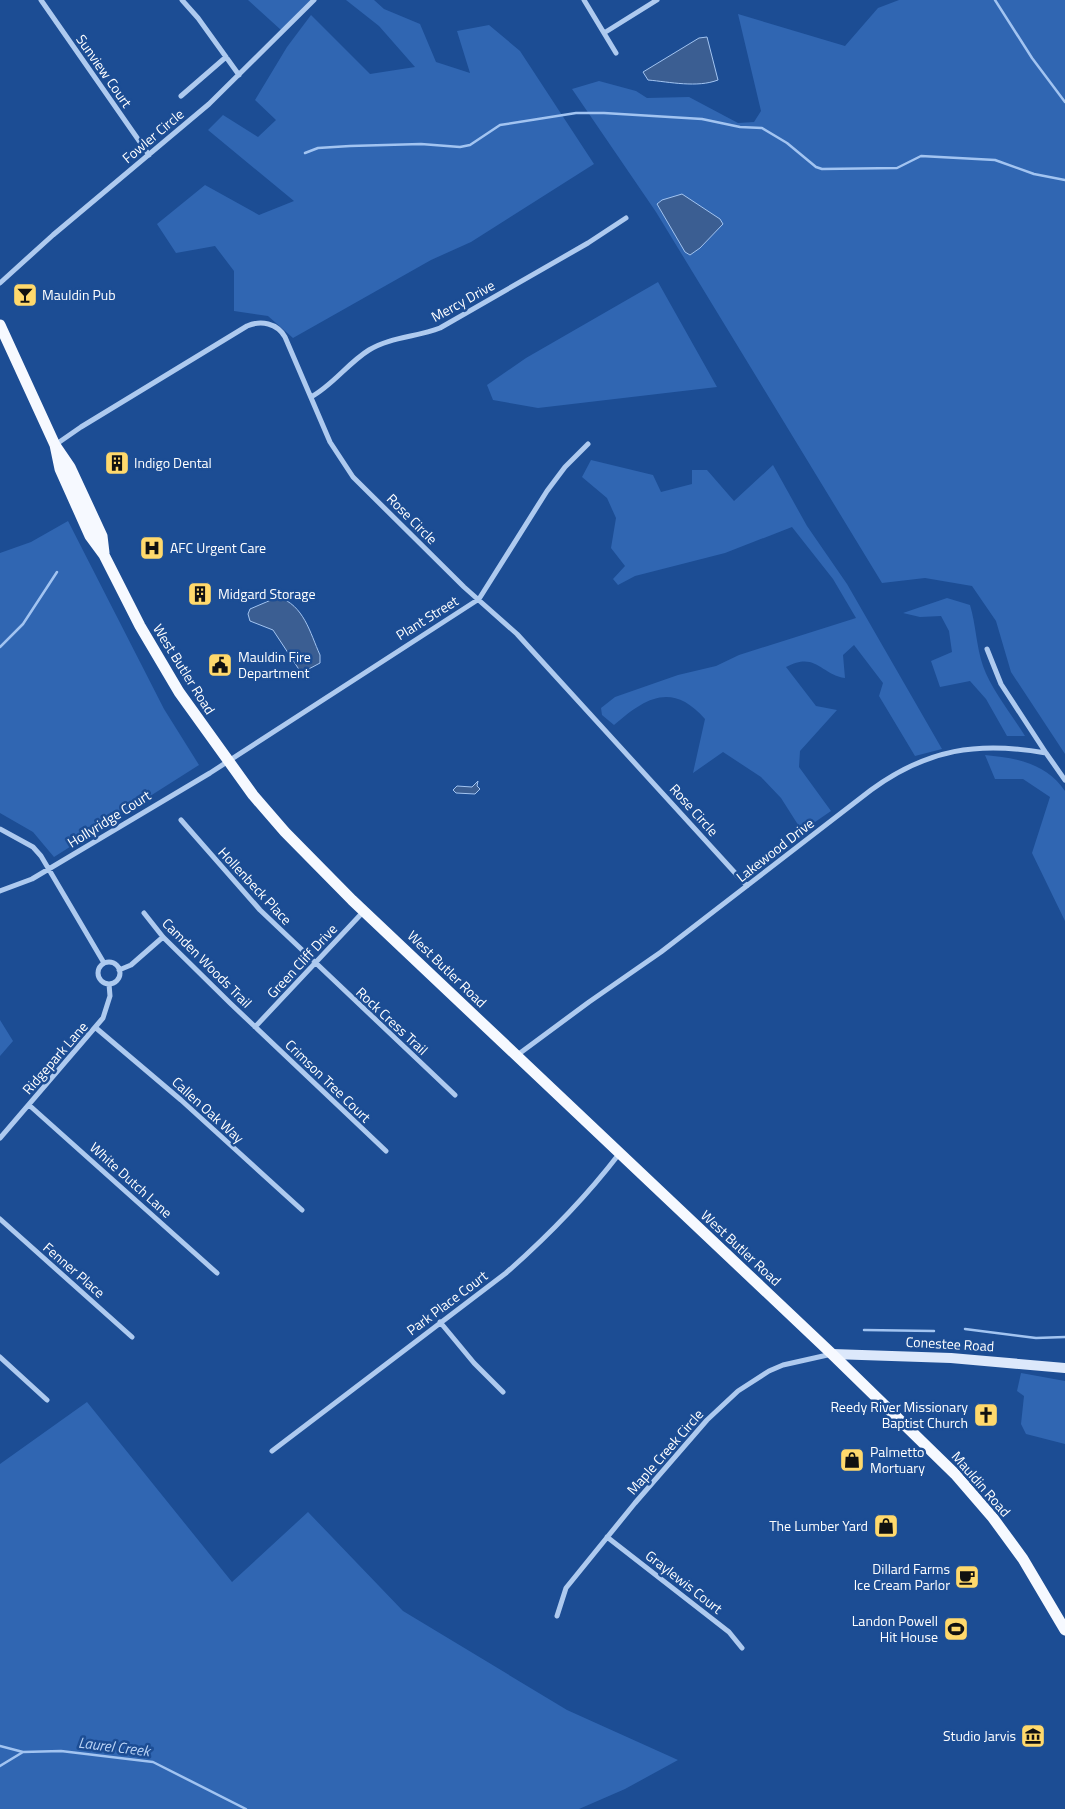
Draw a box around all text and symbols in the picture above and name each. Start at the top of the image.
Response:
street label: Sunview Court [71,30,137,112]
street label: Fowler Circle [117,103,188,168]
street label: Mercy Drive [427,274,498,327]
bar icon: Mauldin Pub [12,282,38,308]
place label: Mauldin Pub [42,284,116,305]
building icon: Indigo Dental [104,450,130,476]
place label: Indigo Dental [134,452,212,473]
street label: Rose Circle [382,488,443,549]
hospital icon: AFC Urgent Care [139,535,165,561]
place label: AFC Urgent Care [170,537,266,558]
building icon: Midgard Storage [187,581,213,607]
place label: Midgard Storage [218,583,315,604]
street label: Plant Street [391,590,462,645]
street label: West Butler Road [148,619,221,718]
place label: Mauldin Fire Department [238,646,311,683]
public building icon: Mauldin Fire Department [207,652,233,678]
street label: Rose Circle [665,779,724,841]
street label: Hollyridge Court [63,785,155,853]
street label: Lakewood Drive [731,812,818,887]
street label: Hollenbeck Place [214,842,297,929]
street label: Camden Woods Trail [158,913,257,1012]
street label: Green Cliff Drive [262,919,342,1003]
street label: West Butler Road [403,925,492,1012]
street label: Rock Cress Trail [352,982,433,1060]
street label: Ridgepark Lane [17,1017,92,1099]
street label: Crimson Tree Court [281,1034,376,1127]
street label: Callen Oak Way [168,1071,249,1148]
street label: White Dutch Lane [85,1137,177,1222]
street label: West Butler Road [696,1205,786,1291]
street label: Fenner Place [39,1237,110,1302]
street label: Park Place Court [402,1265,492,1340]
street label: Conestee Road [905,1331,995,1356]
place label: Reedy River Missionary Baptist Church [830,1396,968,1433]
church icon: Reedy River Missionary Baptist Church [973,1402,999,1428]
street label: Maple Creek Circle [621,1404,708,1499]
place label: Palmetto Mortuary [870,1441,925,1478]
street label: Mauldin Road [947,1446,1016,1521]
shop icon: Palmetto Mortuary [839,1447,865,1473]
shop icon: The Lumber Yard [873,1513,899,1539]
place label: The Lumber Yard [769,1515,868,1536]
street label: Graylewis Court [641,1545,727,1618]
place label: Dillard Farms Ice Cream Parlor [854,1558,950,1595]
cafe icon: Dillard Farms Ice Cream Parlor [954,1564,980,1590]
place label: Landon Powell Hit House [852,1610,938,1647]
sports icon: Landon Powell Hit House [943,1616,969,1642]
museum icon: Studio Jarvis [1020,1723,1046,1749]
place label: Studio Jarvis [943,1725,1016,1746]
water label: Laurel Creek [77,1731,153,1763]

